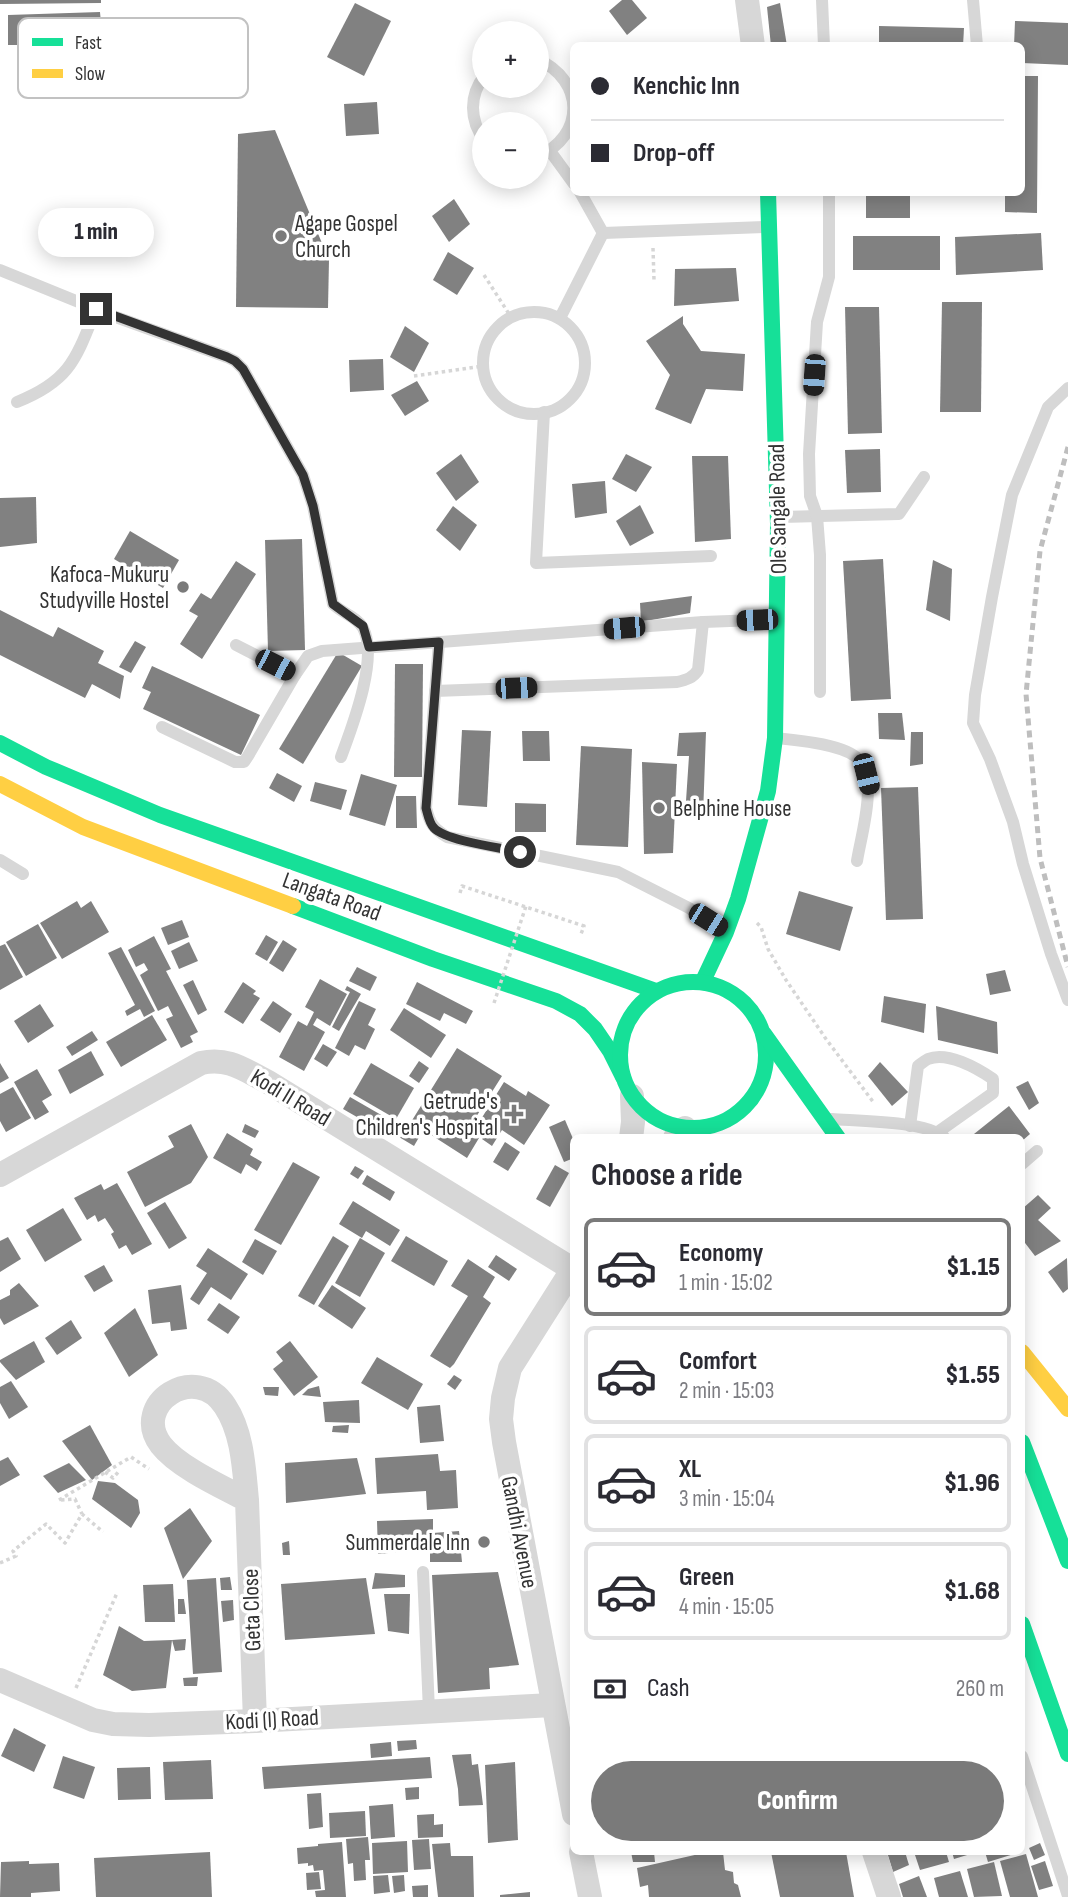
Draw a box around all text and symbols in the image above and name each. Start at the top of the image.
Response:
legend [18,18,248,98]
map controls [472,21,549,189]
button: + [472,21,549,98]
text: Fast [75,32,102,55]
text: Slow [75,63,105,86]
text: Kenchic Inn [633,71,740,102]
button: − [472,112,549,189]
text: Drop-off [633,138,714,169]
callout: 1 min [38,208,154,256]
place label: Agape Gospel Church [294,210,398,264]
text: 1 min [74,218,118,246]
marker: Agape Gospel Church [273,228,289,244]
route end [80,293,112,325]
car [803,353,826,397]
street label: Ole Sangale Road [763,444,793,574]
place label: Kafoca-Mukuru Studyville Hostel [40,561,169,615]
marker: Kafoca-Mukuru Studyville Hostel [175,579,191,595]
car [736,609,779,631]
car [603,616,646,640]
car [252,646,299,684]
car [495,677,538,699]
car [851,751,882,797]
place label: Belphine House [673,795,792,823]
marker: Belphine House [651,800,667,816]
route start [504,836,536,868]
street label: Langata Road [279,866,385,928]
car [685,900,732,940]
street label: Kodi II Road [245,1063,336,1133]
place label: Getrude's Children's Hospital [356,1088,498,1142]
marker: Getrude's Children's Hospital [504,1104,524,1124]
text: Choose a ride [591,1156,743,1195]
icon: car [595,1236,658,1299]
text: Economy [679,1238,763,1269]
text: $1.15 [946,1252,1000,1283]
text: 1 min · 15:02 [679,1269,773,1297]
icon: car [595,1344,658,1407]
text: Comfort [679,1346,757,1377]
text: $1.55 [945,1360,1000,1391]
text: 2 min · 15:03 [679,1377,774,1405]
icon: car [595,1452,658,1515]
text: XL [679,1454,701,1485]
text: $1.96 [944,1468,1000,1499]
street label: Gandhi Avenue [494,1474,544,1591]
text: 3 min · 15:04 [679,1485,775,1513]
place label: Summerdale Inn [346,1529,470,1557]
marker: Summerdale Inn [476,1534,492,1550]
icon: car [595,1560,658,1623]
text: Green [679,1562,734,1593]
street label: Geta Close [237,1568,267,1652]
text: $1.68 [944,1576,1000,1607]
text: 4 min · 15:05 [679,1593,774,1621]
icon: cash [591,1670,629,1708]
text: Cash [647,1673,690,1704]
text: 260 m [956,1675,1004,1703]
street label: Kodi (I) Road [225,1704,320,1736]
button: Confirm [591,1761,1004,1841]

